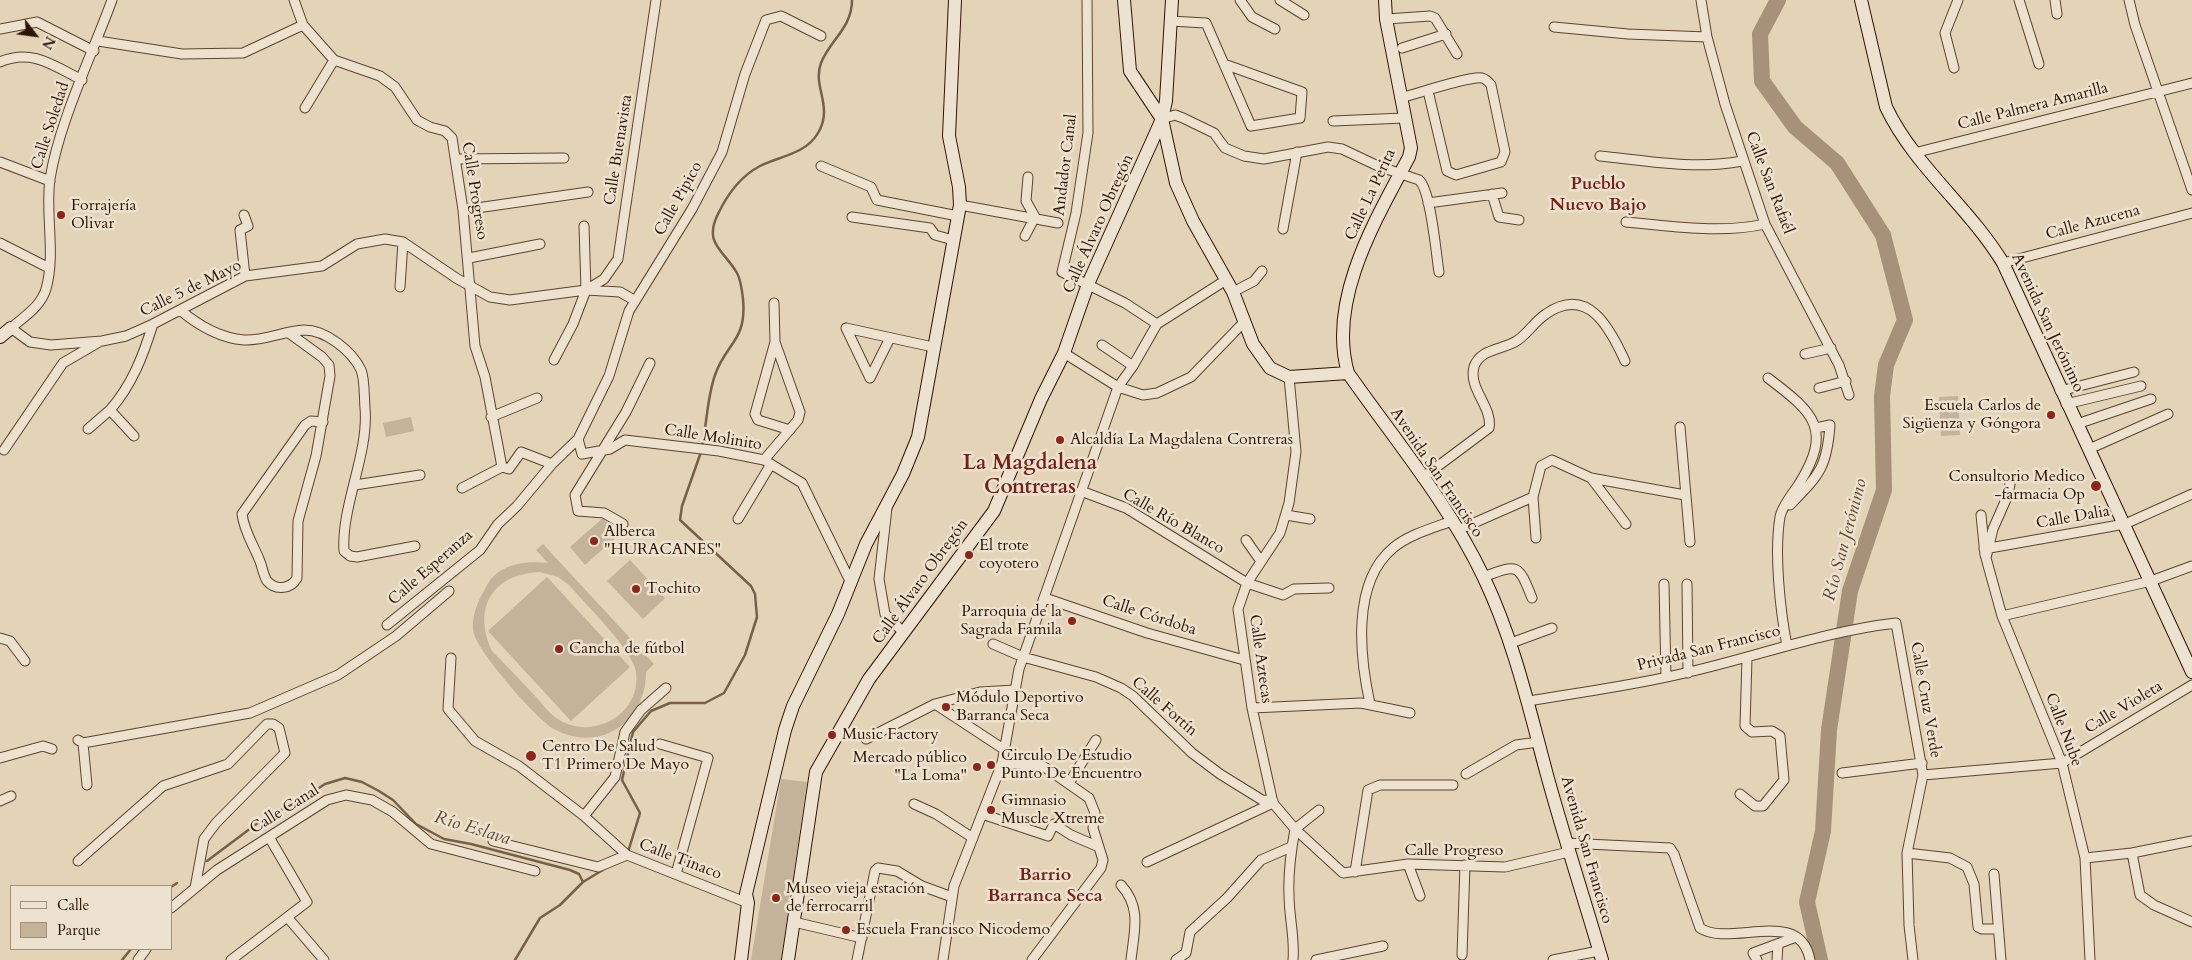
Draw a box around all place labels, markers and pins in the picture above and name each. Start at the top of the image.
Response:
place label: Forrajería Olivar [71,196,136,234]
marker: Forrajería Olivar [55,209,67,221]
place label: Escuela Carlos de Sigüenza y Góngora [1903,396,2041,434]
marker: Escuela Carlos de Sigüenza y Góngora [2045,409,2057,421]
place label: Alcaldía La Magdalena Contreras [1070,430,1293,450]
marker: Alcaldía La Magdalena Contreras [1054,434,1066,446]
place label: Consultorio Medico -farmacia Op [1949,467,2085,505]
marker: Consultorio Medico -farmacia Op [2089,479,2103,493]
place label: Alberca "HURACANES" [604,522,721,560]
marker: Alberca "HURACANES" [588,535,600,547]
place label: El trote coyotero [979,536,1039,574]
marker: El trote coyotero [963,549,975,561]
place label: Tochito [646,579,701,599]
marker: Tochito [630,583,642,595]
place label: Parroquia de la Sagrada Famila [961,602,1062,640]
marker: Parroquia de la Sagrada Famila [1066,615,1078,627]
place label: Cancha de fútbol [569,639,685,659]
marker: Cancha de fútbol [553,643,565,655]
place label: Módulo Deportivo Barranca Seca [956,688,1084,726]
marker: Módulo Deportivo Barranca Seca [940,701,952,713]
place label: Music Factory [842,725,939,745]
marker: Music Factory [826,729,838,741]
place label: Centro De Salud T1 Primero De Mayo [542,737,689,775]
place label: Circulo De Estudio Punto De Encuentro [1001,746,1142,784]
place label: Mercado público "La Loma" [853,748,967,786]
marker: Centro De Salud T1 Primero De Mayo [524,749,538,763]
marker: Circulo De Estudio Punto De Encuentro [985,759,997,771]
marker: Mercado público "La Loma" [971,761,983,773]
place label: Gimnasio Muscle Xtreme [1001,791,1105,829]
marker: Gimnasio Muscle Xtreme [985,804,997,816]
place label: Museo vieja estación de ferrocarril [786,879,925,917]
marker: Museo vieja estación de ferrocarril [770,892,782,904]
place label: Escuela Francisco Nicodemo [856,920,1050,940]
marker: Escuela Francisco Nicodemo [840,924,852,936]

